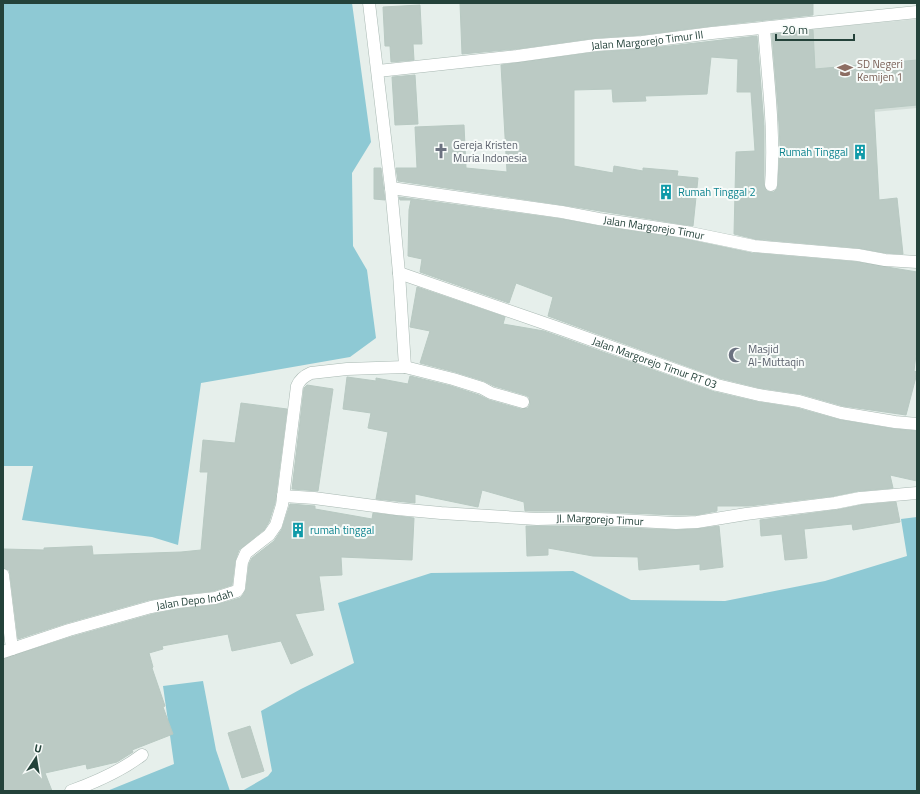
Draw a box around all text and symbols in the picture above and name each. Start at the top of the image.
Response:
scale bar [776,16,854,42]
text: 20 m [782,20,808,39]
street label: Jalan Margorejo Timur III [590,26,704,54]
place label: SD Negeri Kemijen 1 [857,56,903,85]
school or university icon: SD Negeri Kemijen 1 [836,61,854,79]
place label: Gereja Kristen Muria Indonesia [453,137,527,166]
church icon: Gereja Kristen Muria Indonesia [432,142,450,160]
building icon: Rumah Tinggal [851,143,869,161]
place label: Rumah Tinggal [779,144,848,160]
building icon: Rumah Tinggal 2 [657,183,675,201]
place label: Rumah Tinggal 2 [678,184,756,200]
street label: Jalan Margorejo Timur [602,212,706,244]
street label: Jalan Margorejo Timur RT 03 [590,333,719,392]
place label: Masjid Al-Muttaqin [748,341,804,370]
mosque icon: Masjid Al-Muttaqin [727,346,745,364]
street label: Jl. Margorejo Timur [556,510,644,529]
building icon: rumah tinggal [289,521,307,539]
place label: rumah tinggal [310,522,374,538]
street label: Jalan Depo Indah [155,585,235,614]
north arrow [16,738,56,778]
text: U [33,740,43,757]

